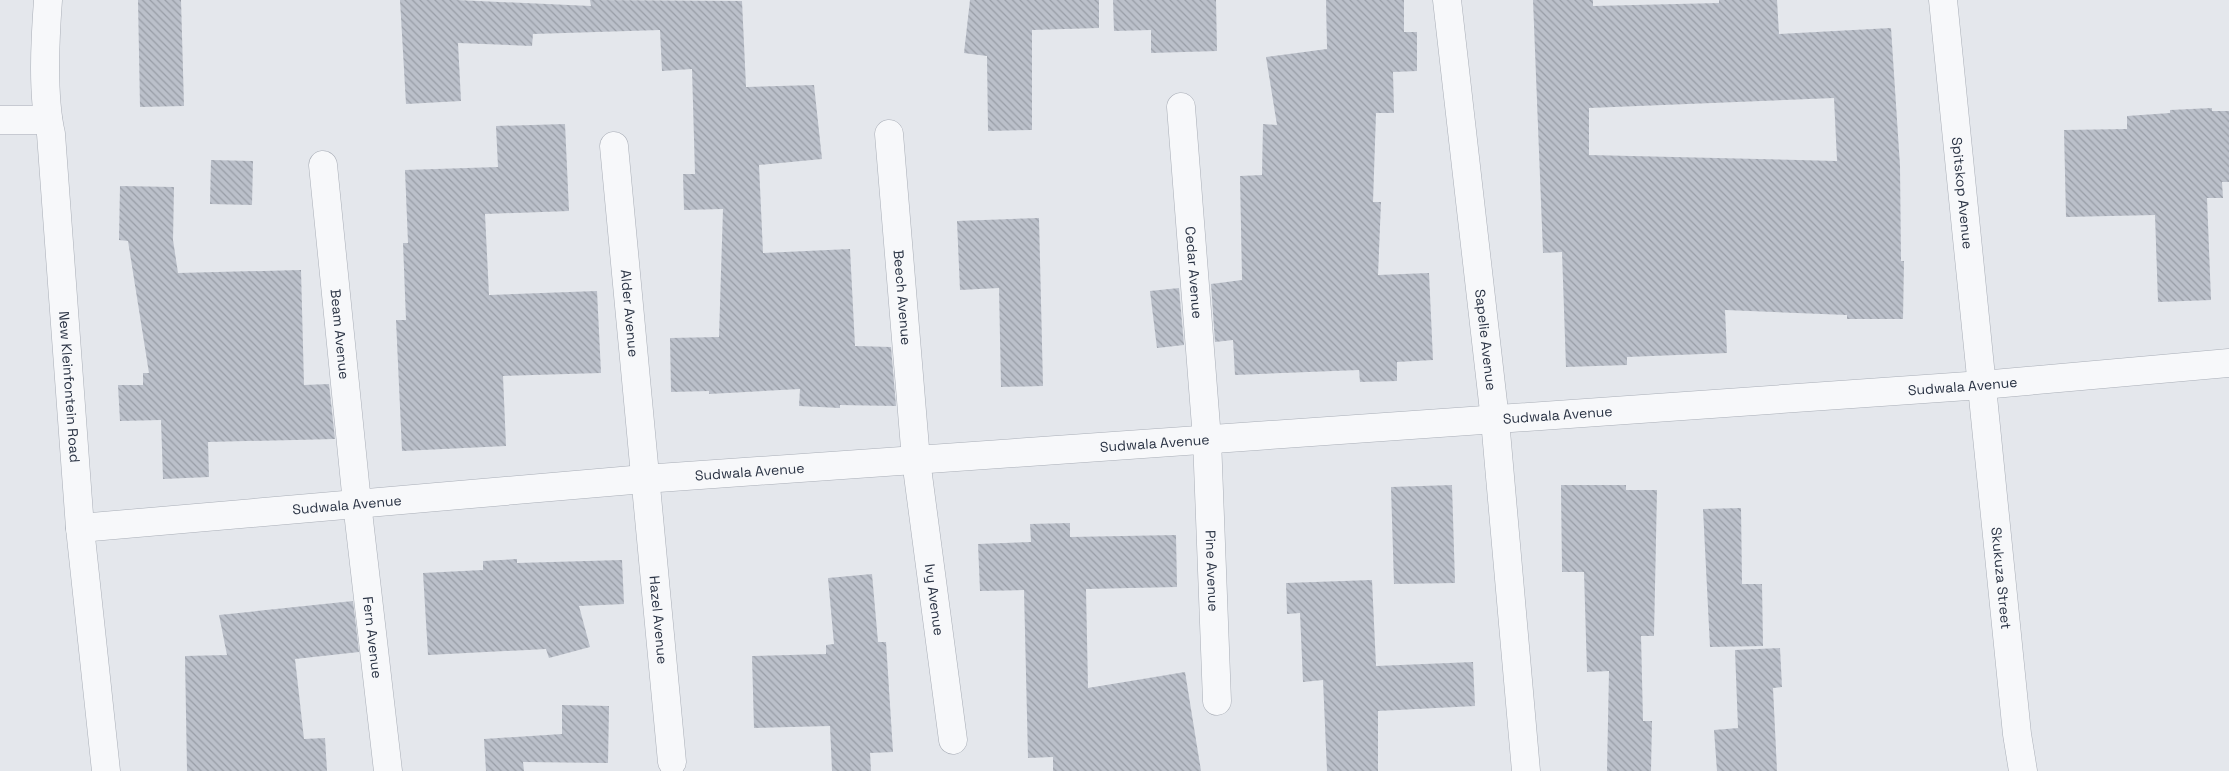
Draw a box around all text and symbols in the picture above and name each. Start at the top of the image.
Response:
street label: Spitskop Avenue [1948,136,1977,250]
street label: Cedar Avenue [1181,226,1207,319]
street label: Beech Avenue [890,249,915,346]
street label: Alder Avenue [617,269,643,358]
street label: Beam Avenue [327,288,354,380]
street label: Sapelie Avenue [1471,288,1501,392]
street label: New Kleinfontein Road [55,310,84,463]
street label: Sudwala Avenue [1907,373,2018,399]
street label: Sudwala Avenue [1502,402,1613,428]
street label: Sudwala Avenue [1099,430,1210,456]
street label: Sudwala Avenue [694,459,805,484]
street label: Sudwala Avenue [292,491,402,519]
street label: Skukuza Street [1987,526,2015,630]
street label: Pine Avenue [1201,530,1223,612]
street label: Ivy Avenue [921,563,948,637]
street label: Hazel Avenue [645,575,672,665]
street label: Fern Avenue [359,595,386,679]

